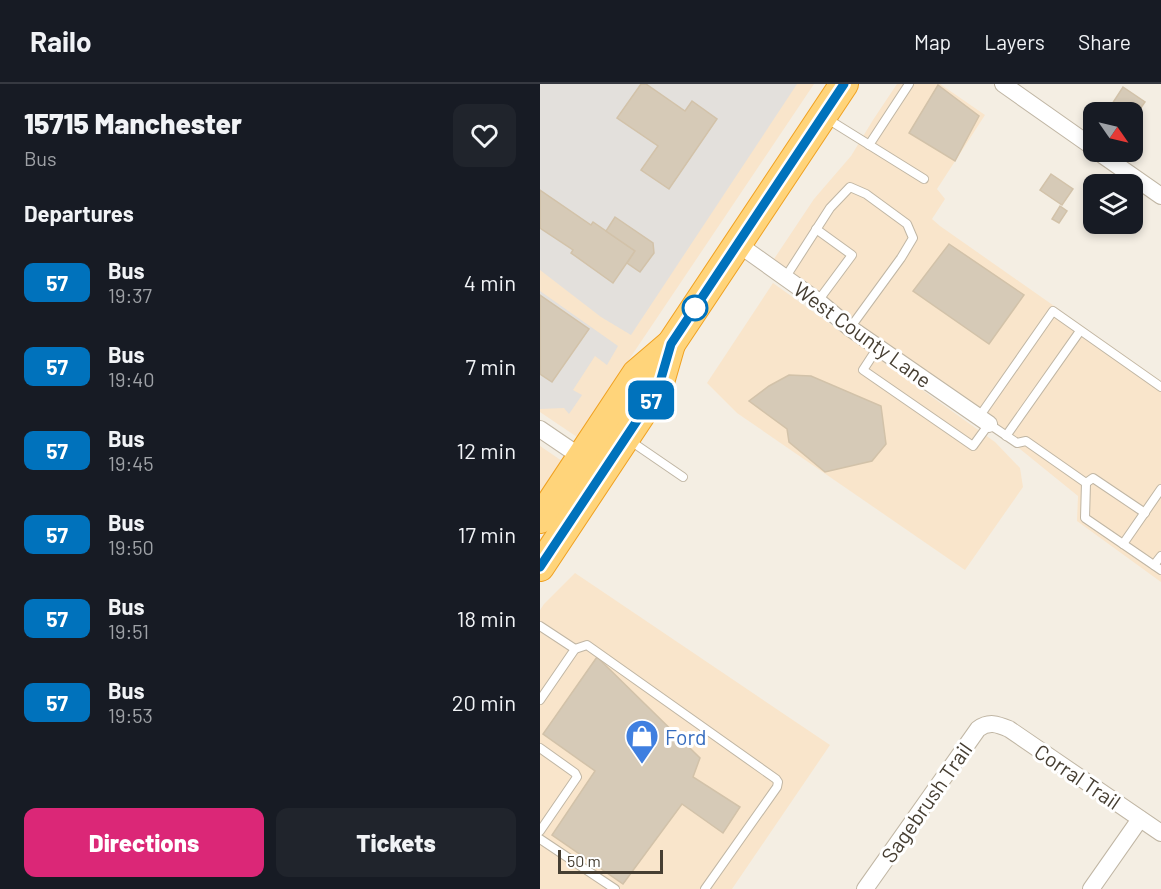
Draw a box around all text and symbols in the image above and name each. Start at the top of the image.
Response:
text: Railo [30,24,92,58]
text: Map [914,29,951,54]
text: Layers [984,29,1045,54]
text: Share [1078,29,1131,54]
north arrow [1083,102,1143,162]
map controls [1083,102,1143,234]
button: heart [453,104,516,167]
text: 15715 Manchester [24,106,242,140]
text: Bus [24,146,57,170]
button: layers [1083,174,1143,234]
text: Departures [24,200,134,226]
text: Bus [108,257,145,283]
text: 4 min [464,269,516,295]
text: 57 [46,270,68,295]
street label: West County Lane [789,276,937,392]
text: 19:37 [108,283,152,307]
unlabelled marker [682,295,708,321]
text: Bus [108,341,145,367]
text: 7 min [466,353,516,379]
text: 57 [46,354,68,379]
text: 19:40 [108,367,155,391]
line badge: 57 [624,380,678,420]
text: 57 [640,388,662,413]
text: Bus [108,425,145,451]
text: 12 min [456,437,516,463]
text: 57 [46,438,68,463]
text: 19:45 [108,451,154,475]
text: Bus [108,509,145,535]
text: 17 min [458,521,516,547]
text: 57 [46,522,68,547]
text: 19:50 [108,535,154,559]
text: Bus [108,593,145,619]
text: 18 min [457,605,516,631]
text: 57 [46,606,68,631]
text: 19:51 [108,619,149,643]
text: Bus [108,677,145,703]
text: 20 min [452,689,516,715]
text: 57 [46,690,68,715]
text: 19:53 [108,703,153,727]
shop icon: Ford [624,718,660,765]
place label: Ford [665,724,707,749]
street label: Sagebrush Trail [875,737,977,867]
street label: Corral Trail [1030,738,1126,814]
button: Directions [24,808,264,877]
button: Tickets [276,808,516,877]
scale bar [558,847,663,874]
text: 50 m [567,851,601,870]

